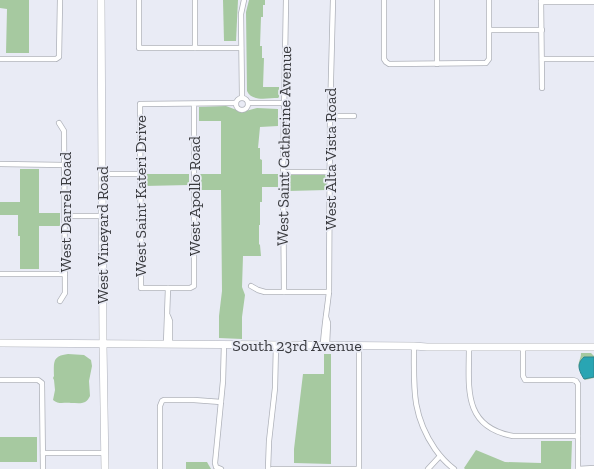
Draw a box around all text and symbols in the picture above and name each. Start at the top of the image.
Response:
street label: West Saint Catherine Avenue [273,46,295,246]
street label: West Alta Vista Road [321,88,340,230]
street label: West Saint Kateri Drive [131,115,150,277]
street label: West Apollo Road [185,136,204,256]
street label: West Darrel Road [56,152,75,272]
street label: West Vineyard Road [93,166,112,304]
street label: South 23rd Avenue [232,336,362,355]

